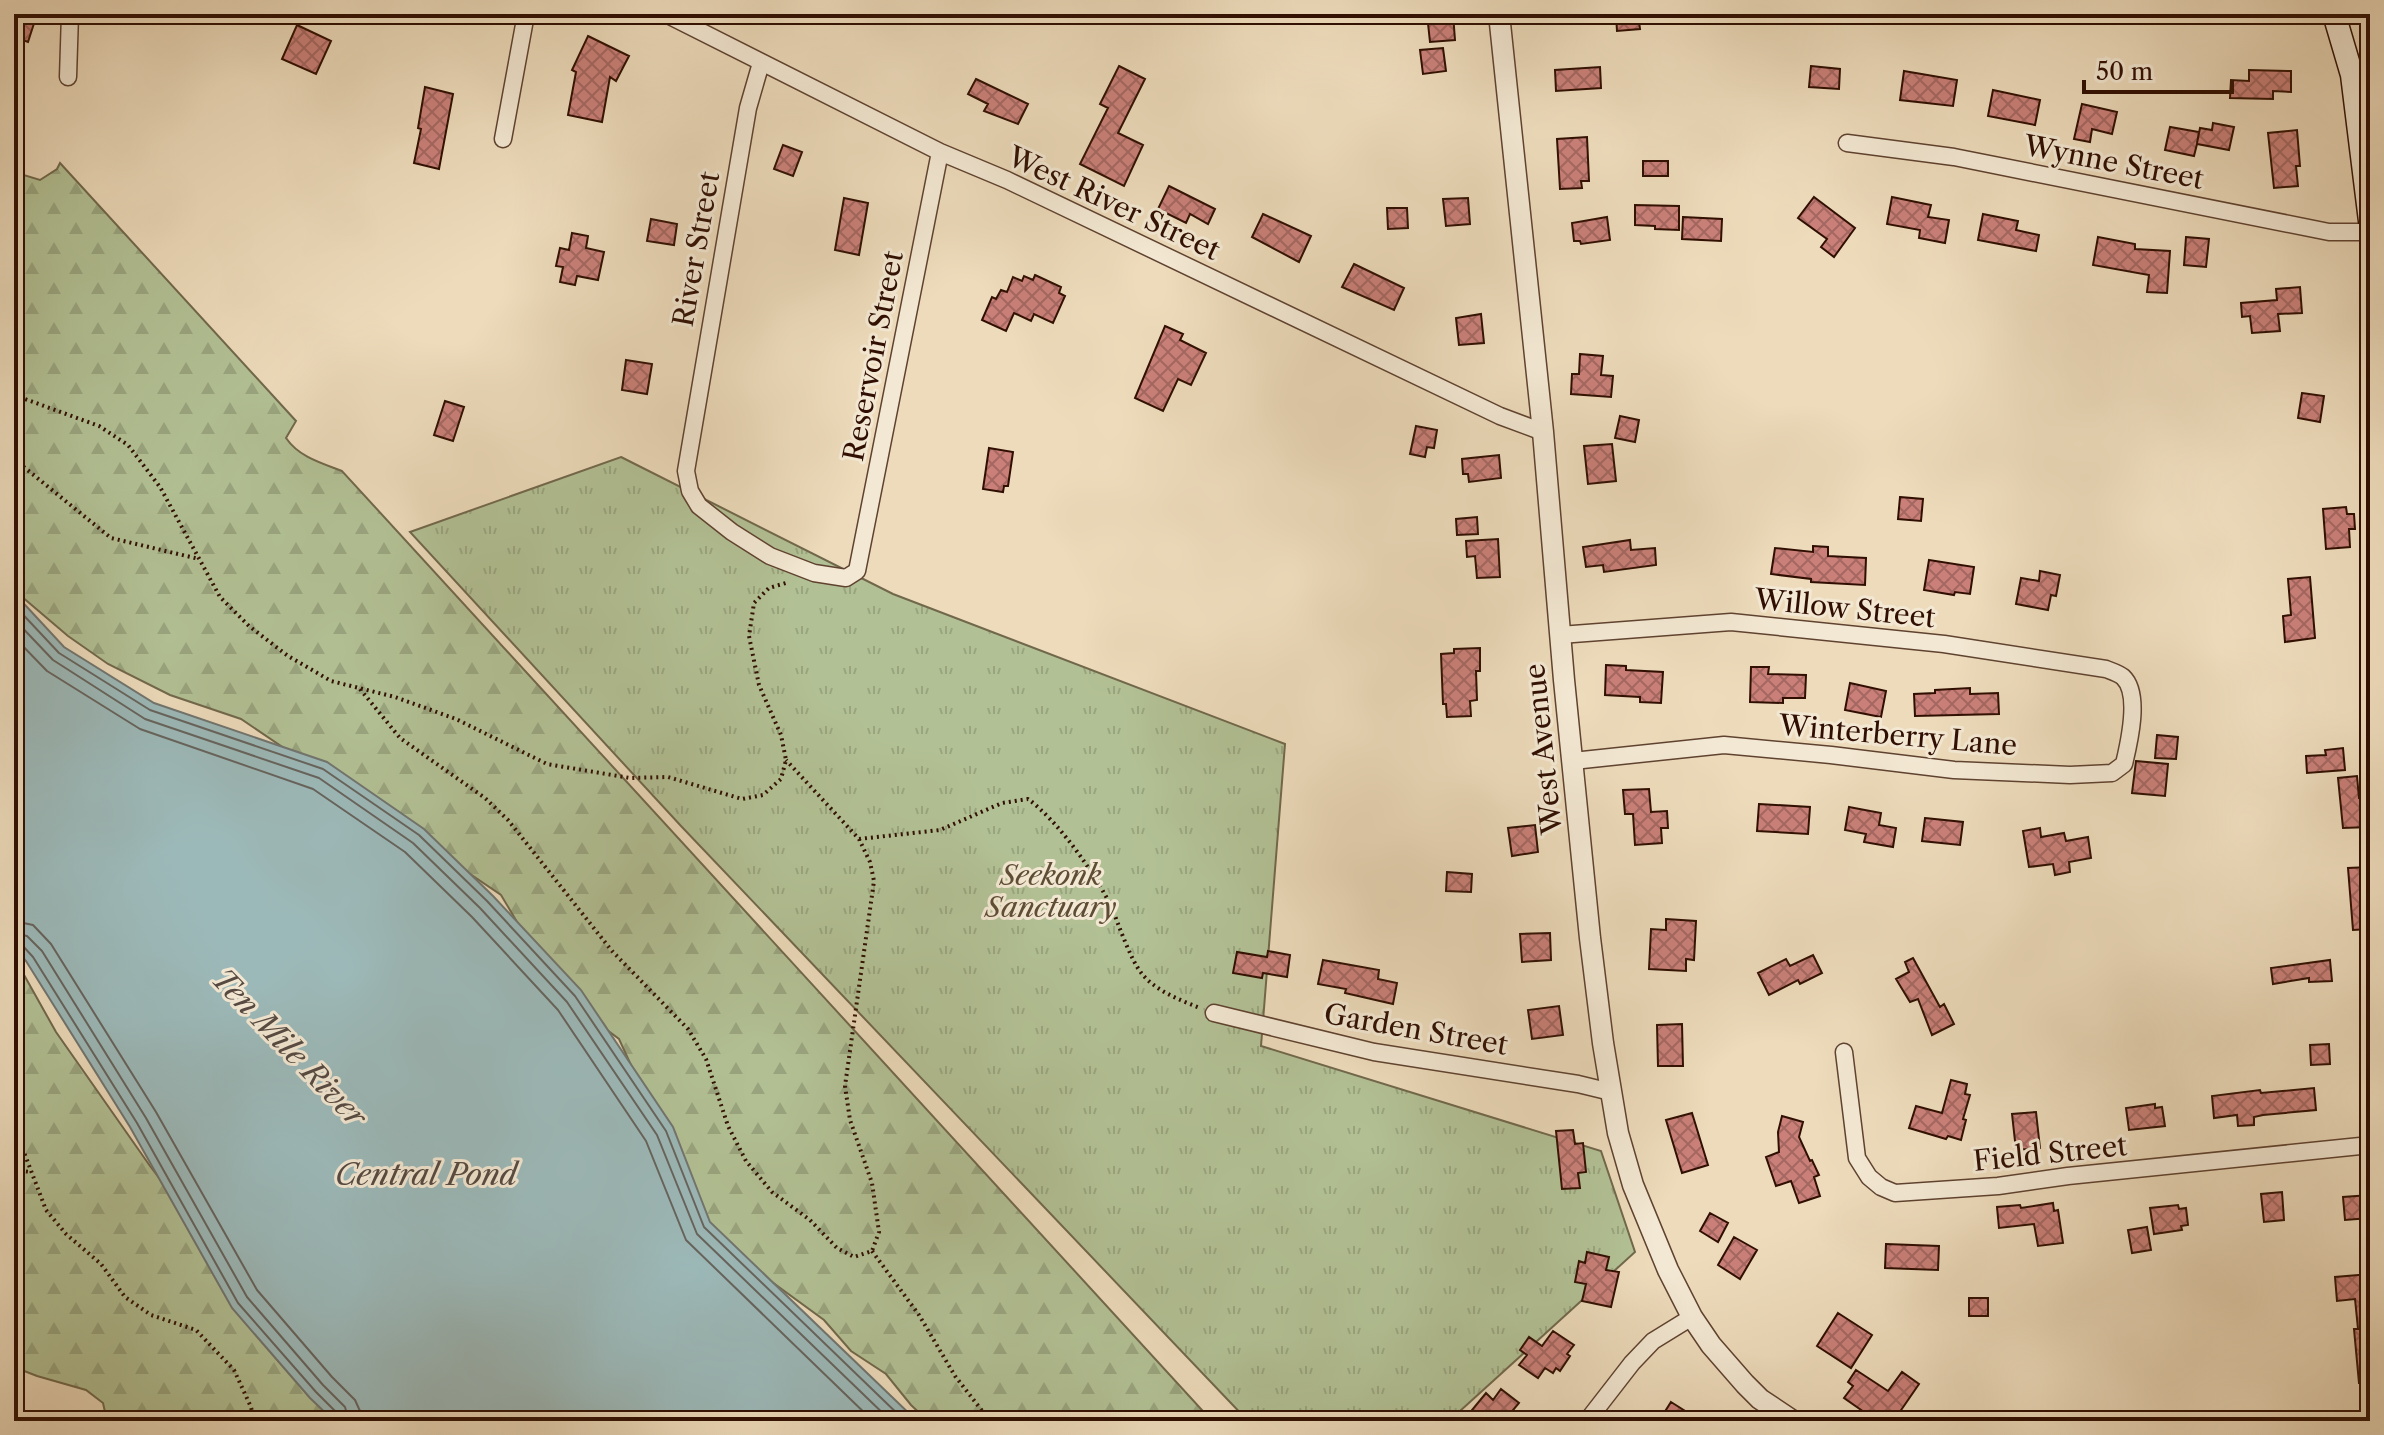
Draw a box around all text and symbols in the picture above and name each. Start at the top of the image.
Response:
scale bar [2084,44,2232,94]
text: 50 m [2096,57,2153,86]
street label: Wynne Street [2020,128,2207,196]
street label: West River Street [1002,139,1226,267]
street label: River Street [666,169,726,329]
street label: Reservoir Street [836,248,910,464]
street label: Willow Street [1752,582,1937,634]
street label: West Avenue [1517,662,1569,837]
street label: Winterberry Lane [1777,708,2018,762]
park label: Seekonk Sanctuary [983,858,1117,924]
water label: Ten Mile River [204,961,376,1136]
street label: Garden Street [1322,996,1511,1062]
street label: Field Street [1971,1128,2129,1178]
water label: Central Pond [335,1156,520,1193]

